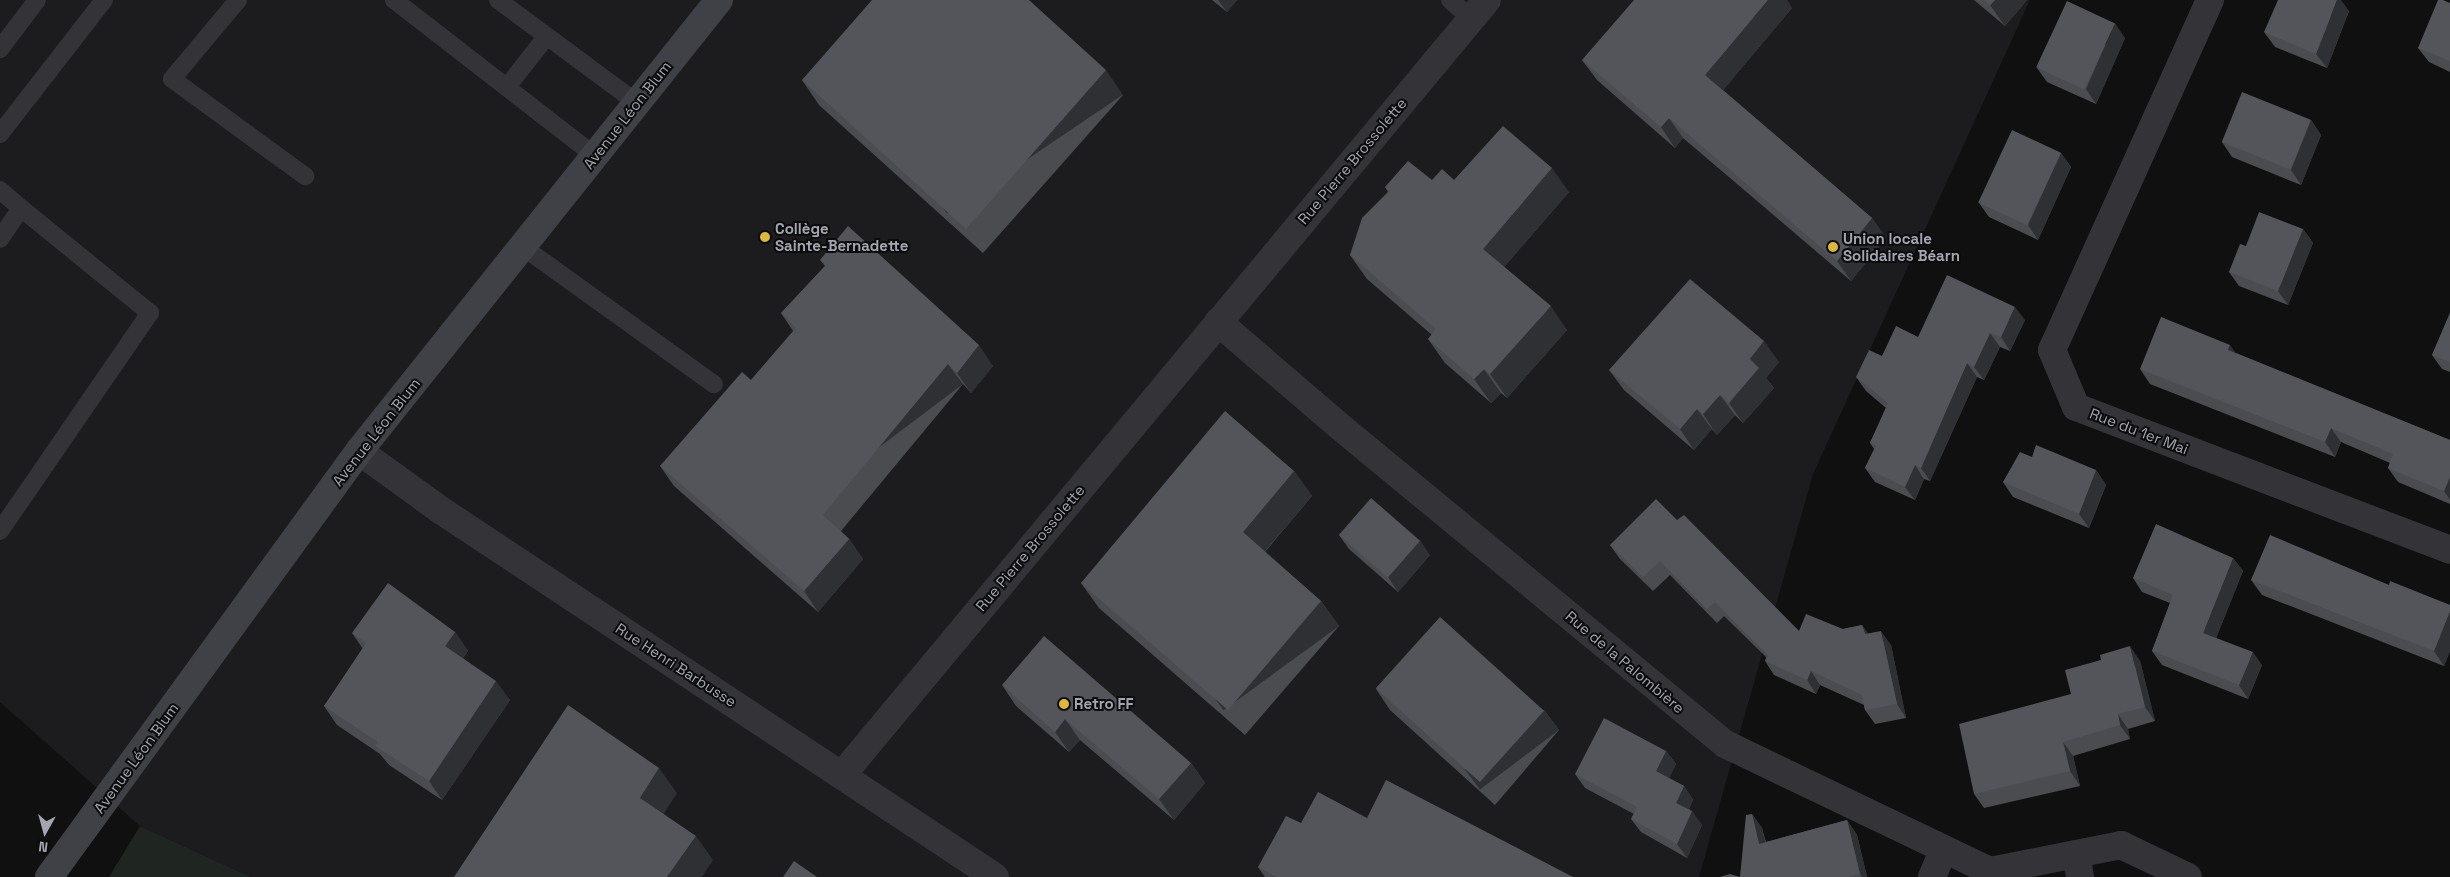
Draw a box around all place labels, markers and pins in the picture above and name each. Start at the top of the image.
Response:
place label: Collège Sainte-Bernadette [775,219,908,254]
place label: Union locale Solidaires Béarn [1843,229,1960,264]
marker: Collège Sainte-Bernadette [759,231,771,243]
marker: Union locale Solidaires Béarn [1827,241,1839,253]
place label: Retro FF [1074,695,1133,713]
marker: Retro FF [1058,698,1070,710]

